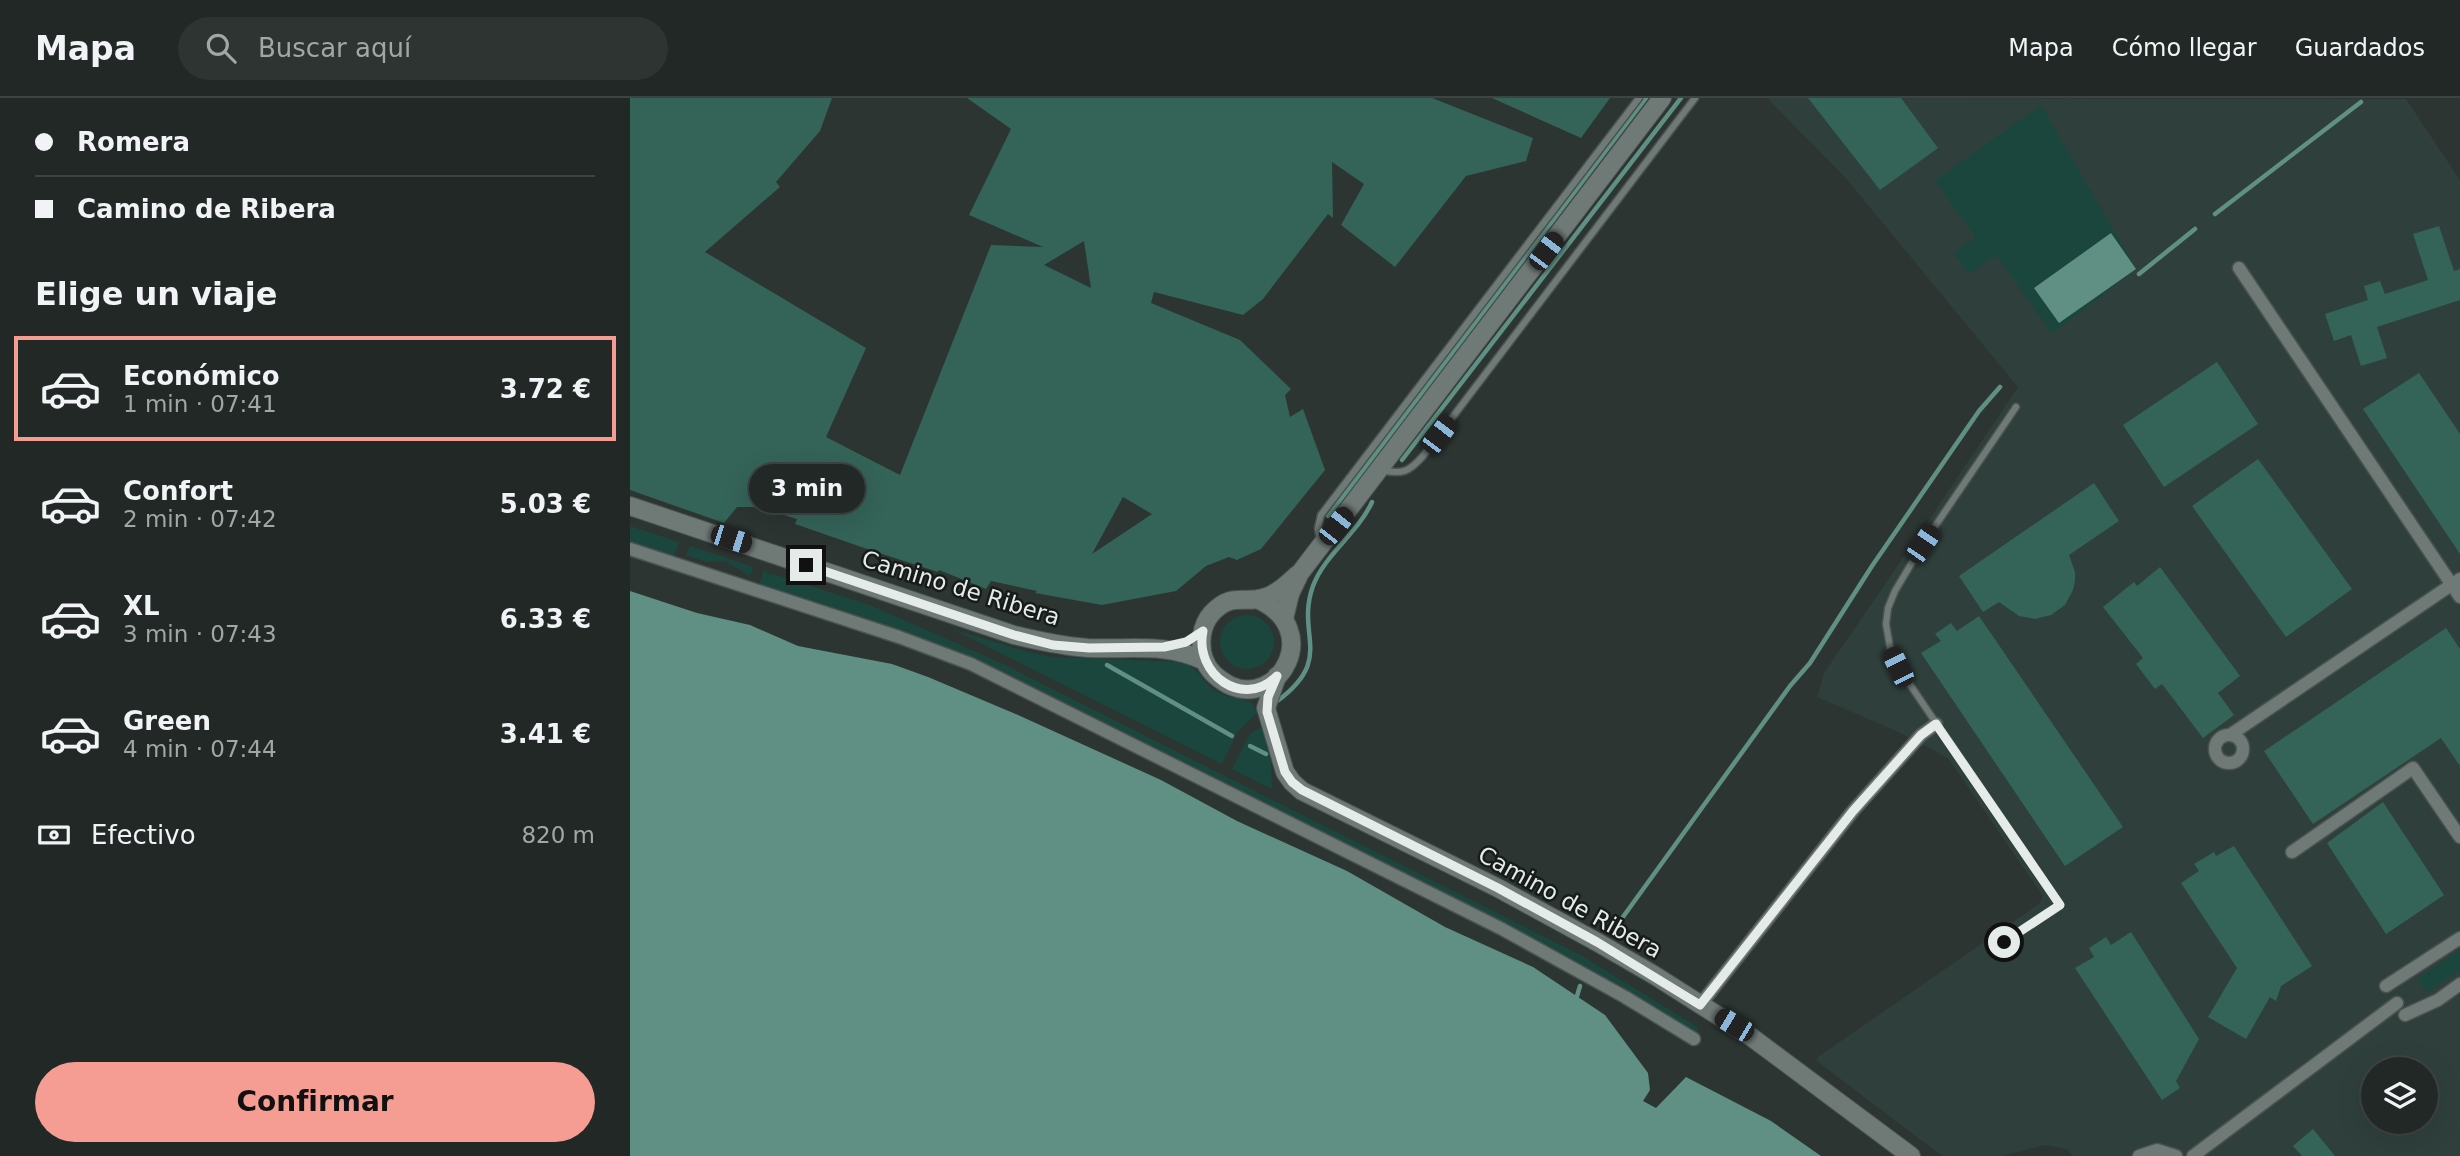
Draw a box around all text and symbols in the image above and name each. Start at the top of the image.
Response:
search box [178,17,668,80]
text: Mapa [35,29,136,68]
icon: search [202,29,240,67]
text: Buscar aquí [258,33,411,63]
text: Mapa [2008,34,2074,62]
text: Cómo llegar [2112,34,2257,62]
text: Guardados [2295,34,2425,62]
text: Romera [77,127,190,157]
text: Camino de Ribera [77,194,336,224]
car [1525,228,1568,274]
text: Elige un viaje [35,275,277,313]
icon: car [39,357,102,420]
text: Económico [123,361,280,391]
text: 3.72 € [500,374,591,404]
text: 1 min · 07:41 [123,391,277,417]
car [1418,412,1461,458]
callout: 3 min [748,463,864,512]
icon: car [39,472,102,535]
text: 3 min [771,475,843,501]
text: Confort [123,476,233,506]
text: 5.03 € [500,489,591,519]
car [1315,503,1358,549]
text: 2 min · 07:42 [123,506,277,532]
car [1903,521,1944,567]
car [708,523,755,555]
street label: Camino de Ribera [859,546,1063,630]
route end [790,549,822,581]
icon: car [39,587,102,650]
text: XL [123,591,160,621]
text: 6.33 € [500,604,591,634]
text: 3 min · 07:43 [123,621,277,647]
car [1880,644,1917,690]
icon: car [39,702,102,765]
text: Green [123,706,211,736]
text: 3.41 € [500,719,591,749]
text: 4 min · 07:44 [123,736,277,762]
icon: cash [35,816,73,854]
text: Efectivo [91,820,196,850]
text: 820 m [521,822,595,848]
street label: Camino de Ribera [1474,841,1666,963]
route start [1988,926,2020,958]
car [1711,1005,1758,1045]
map controls [2361,1057,2438,1134]
button: layers [2361,1057,2438,1134]
button: Confirmar [35,1062,595,1142]

